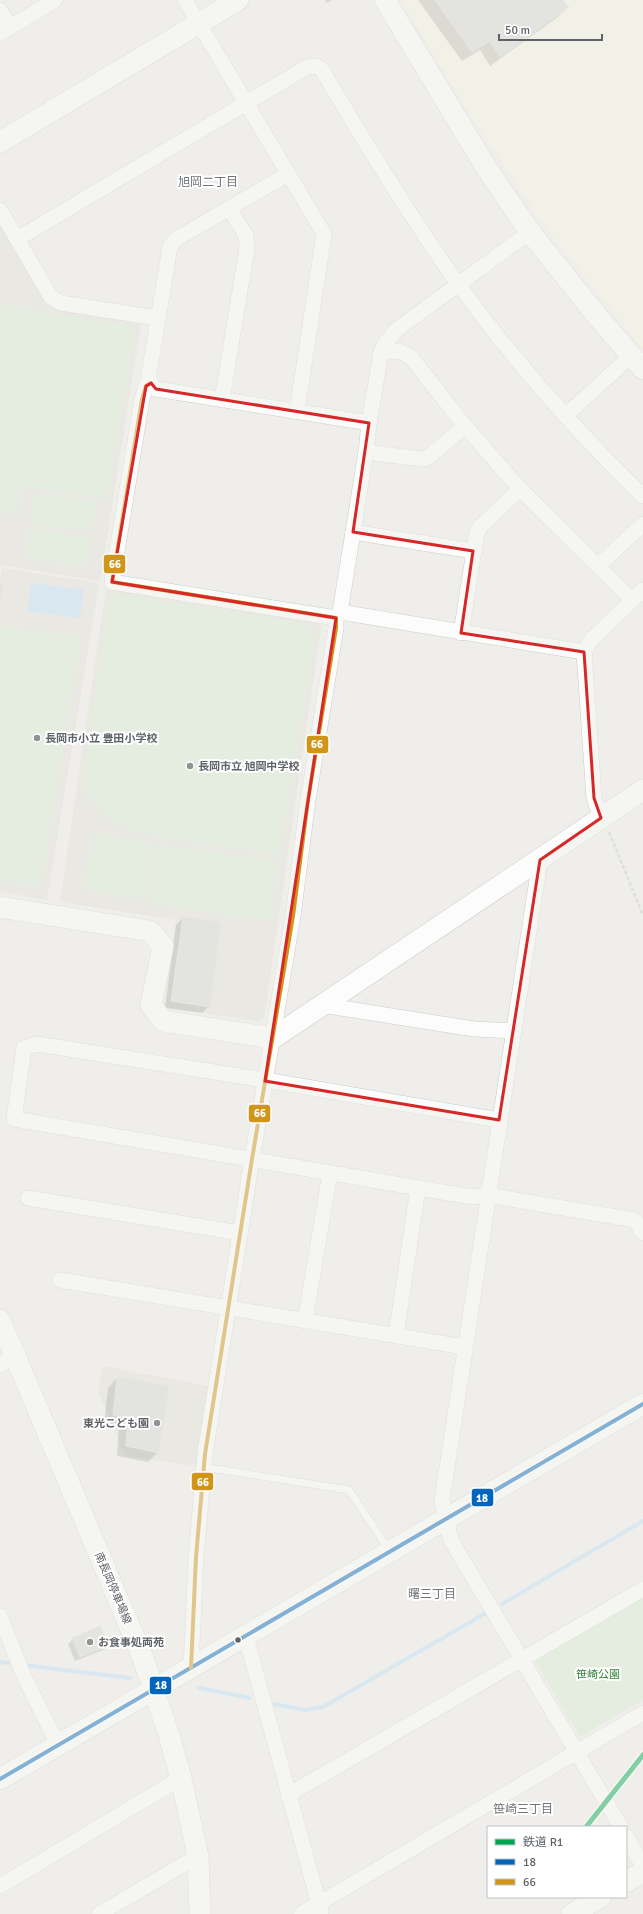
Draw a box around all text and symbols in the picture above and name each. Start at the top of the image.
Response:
scale bar [499,16,602,42]
text: 50 m [505,23,530,38]
district label: 旭岡二丁目 [178,175,238,190]
line badge: 66 [103,554,126,574]
text: 66 [109,558,121,571]
place label: 長岡市小立 豊田小学校 [45,732,157,745]
marker: 長岡市小立 豊田小学校 [32,733,42,743]
line badge: 66 [306,735,329,754]
text: 66 [311,738,323,751]
place label: 長岡市立 旭岡中学校 [198,760,299,773]
marker: 長岡市立 旭岡中学校 [185,761,195,771]
line badge: 66 [248,1104,271,1123]
text: 66 [254,1107,266,1120]
place label: 東光こども園 [83,1417,149,1430]
marker: 東光こども園 [152,1418,162,1428]
line badge: 66 [191,1472,214,1491]
text: 66 [197,1476,209,1489]
line badge: 18 [471,1488,494,1507]
text: 18 [476,1492,488,1505]
street label: 南長岡停車場線 [92,1550,134,1626]
district label: 曙三丁目 [408,1587,456,1602]
unlabelled marker [233,1635,243,1645]
place label: お食事処両苑 [98,1636,164,1649]
marker: お食事処両苑 [85,1637,95,1647]
park label: 笹崎公園 [576,1668,620,1681]
line badge: 18 [149,1676,172,1695]
text: 18 [155,1679,167,1692]
district label: 笹崎三丁目 [493,1802,553,1817]
legend [487,1826,627,1898]
text: 鉄道 R1 [523,1835,563,1850]
text: 18 [523,1855,536,1870]
text: 66 [523,1875,536,1890]

